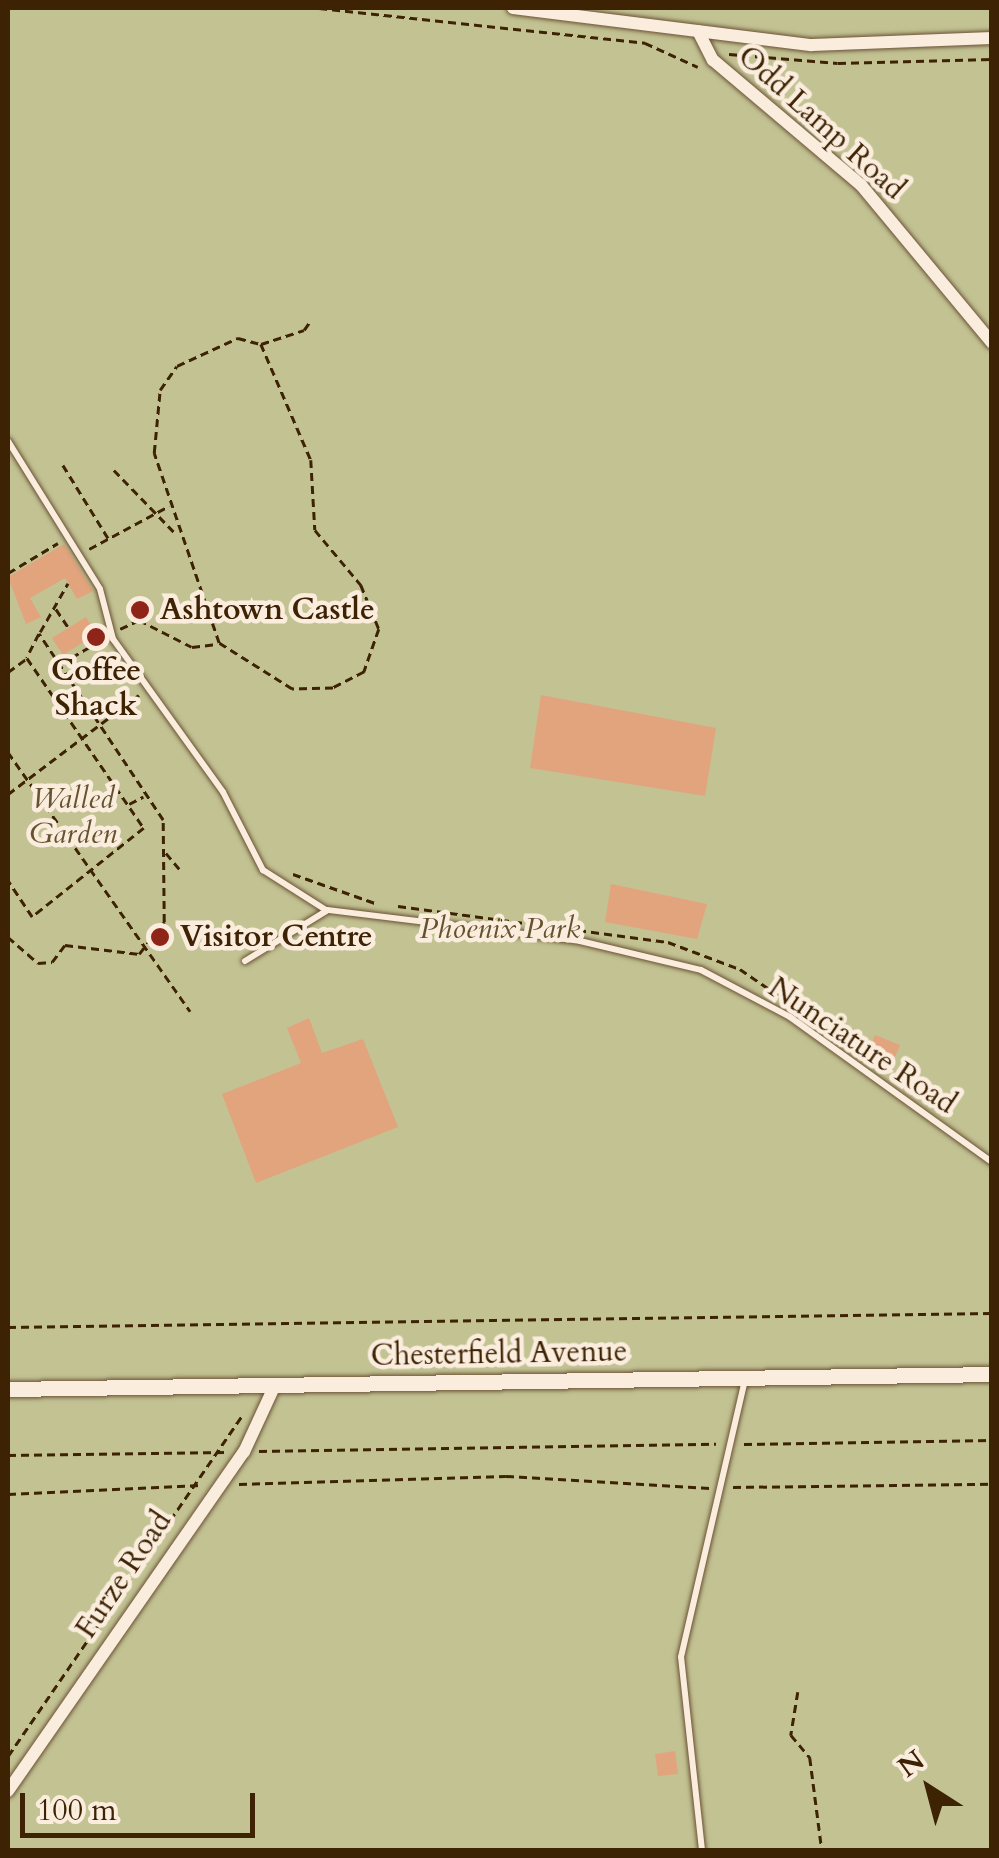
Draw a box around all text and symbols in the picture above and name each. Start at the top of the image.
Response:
street label: Odd Lamp Road [730,39,912,207]
place label: Ashtown Castle [160,592,375,628]
marker: Ashtown Castle [129,599,151,621]
marker: Coffee Shack [85,626,107,648]
place label: Coffee Shack [51,653,141,724]
park label: Walled Garden [29,781,117,852]
park label: Phoenix Park [420,911,580,947]
place label: Visitor Centre [180,919,373,955]
marker: Visitor Centre [149,926,171,948]
street label: Nunciature Road [761,970,963,1122]
street label: Chesterfield Avenue [370,1334,628,1374]
street label: Furze Road [68,1505,180,1645]
north arrow [879,1738,979,1838]
text: N [890,1741,932,1786]
scale bar [25,1773,260,1835]
text: 100 m [37,1790,117,1831]

